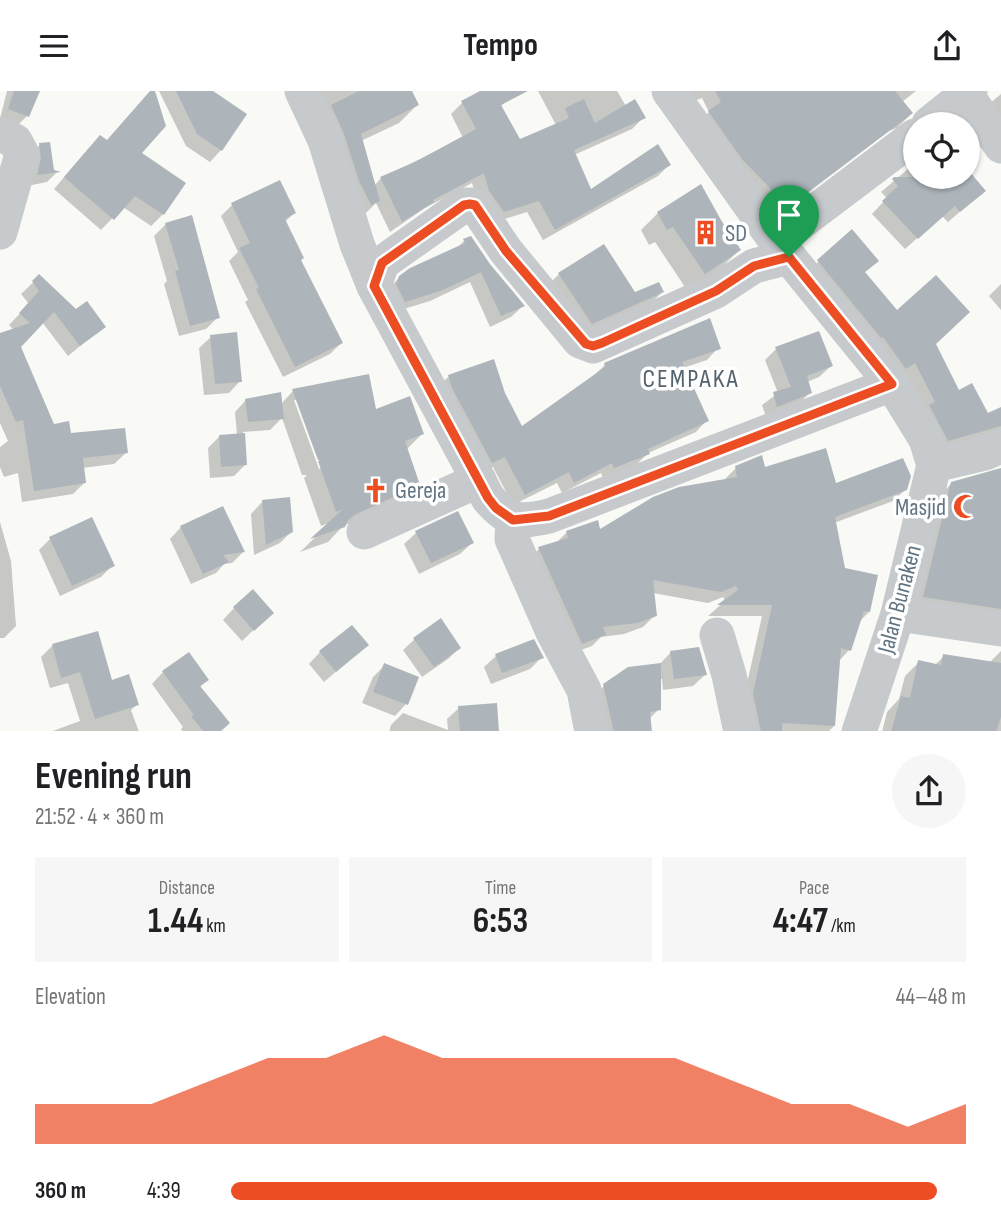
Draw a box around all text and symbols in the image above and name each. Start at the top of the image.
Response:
text: Tempo [463,26,538,65]
icon: menu [35,27,73,65]
icon: share [928,27,966,65]
map controls [903,112,980,189]
button: locate [903,112,980,189]
pin [759,185,819,257]
icon: arrive [770,196,808,234]
building icon: SD [691,219,719,247]
place label: SD [725,219,747,248]
district label: CEMPAKA [642,364,740,395]
church icon: Gereja [361,476,389,504]
place label: Gereja [395,476,446,505]
place label: Masjid [895,493,946,522]
mosque icon: Masjid [952,493,980,521]
street label: Jalan Bunaken [871,542,928,657]
text: Evening run [35,754,192,799]
button: share [892,754,966,828]
text: 21:52 · 4 × 360 m [35,803,164,831]
text: Distance [159,877,215,900]
text: Time [485,877,516,900]
text: Pace [799,877,829,900]
text: 1.44 [148,900,203,943]
text: 6:53 [473,900,528,943]
text: 4:47 [773,900,828,943]
text: km [203,915,226,938]
text: /km [828,915,856,938]
text: Elevation [35,983,106,1011]
text: 44–48 m [896,983,966,1011]
text: 360 m [35,1177,86,1205]
text: 4:39 [147,1177,181,1205]

